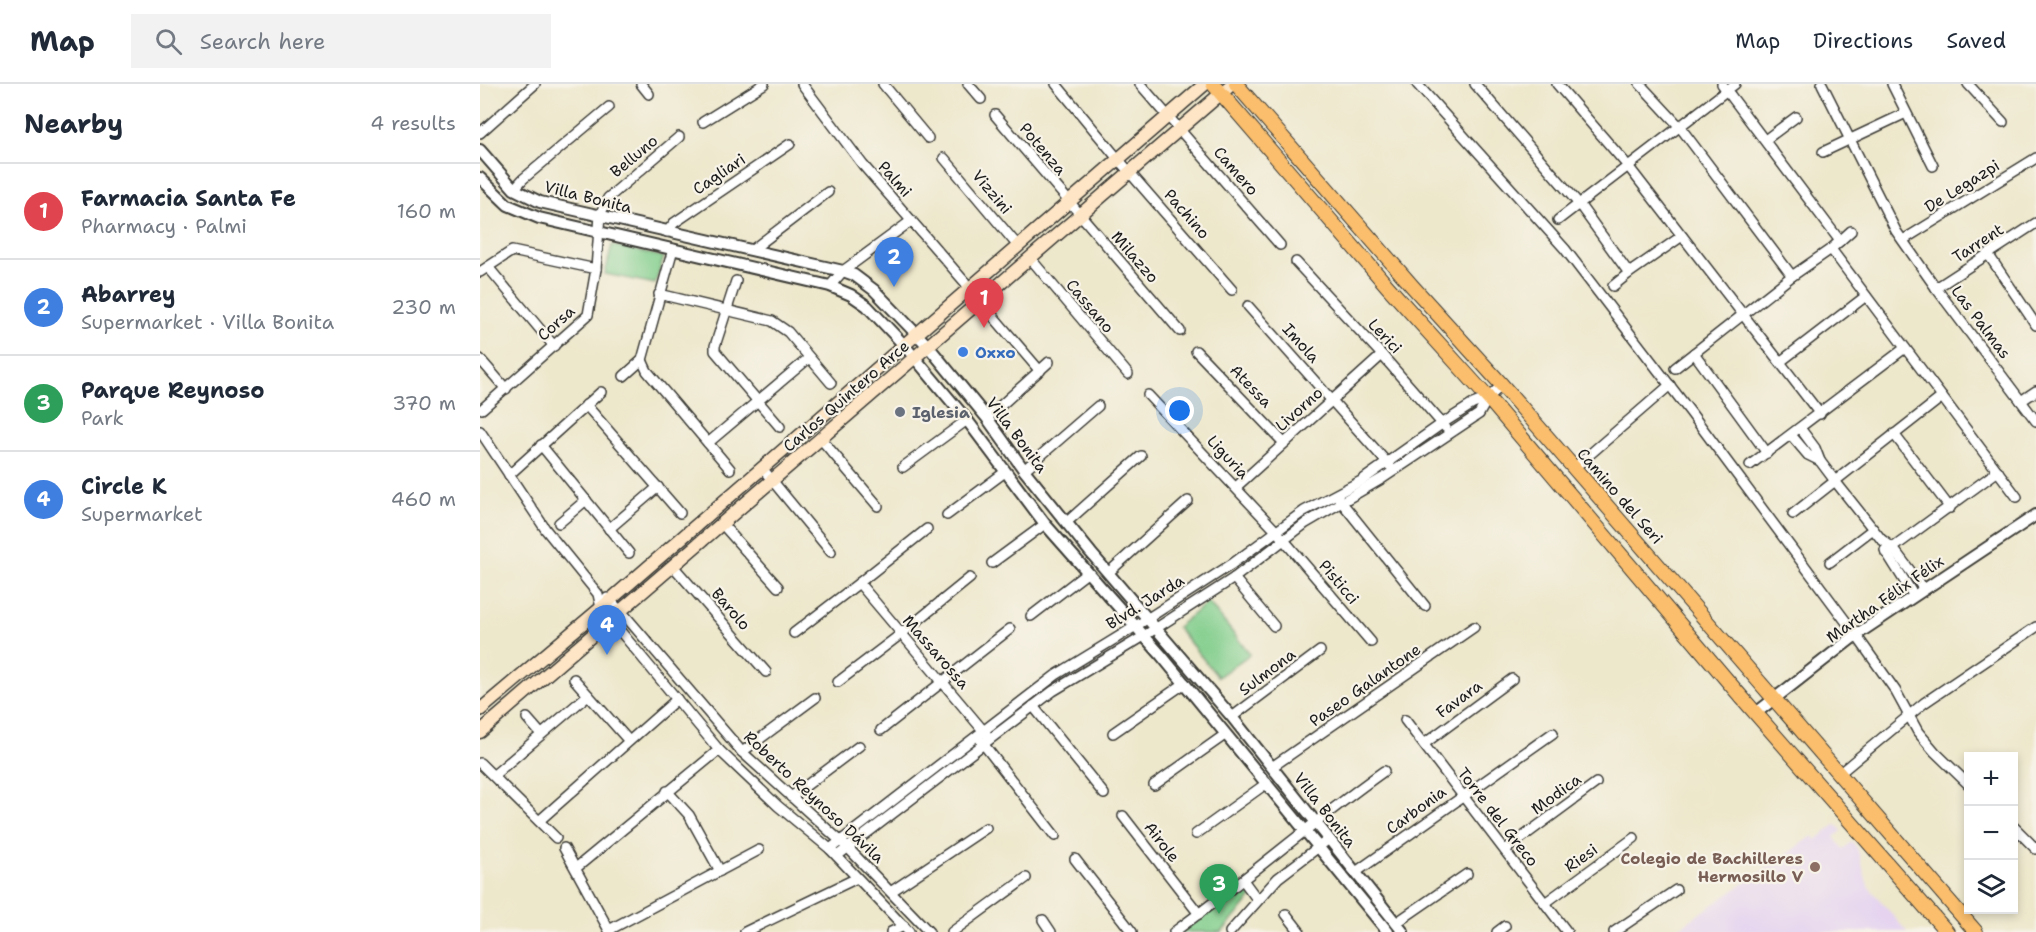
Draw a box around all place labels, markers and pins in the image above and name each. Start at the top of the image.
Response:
pin: 2 [874,238,914,287]
pin: 1 [964,278,1004,328]
place label: Oxxo [975,342,1016,363]
marker: Oxxo [956,345,970,359]
place label: Iglesia [912,402,970,423]
marker: Iglesia [893,405,907,419]
pin: 4 [588,606,626,655]
place label: Colegio de Bachilleres Hermosillo V [1621,848,1804,887]
marker: Colegio de Bachilleres Hermosillo V [1808,860,1822,874]
pin: 3 [1200,864,1238,914]

